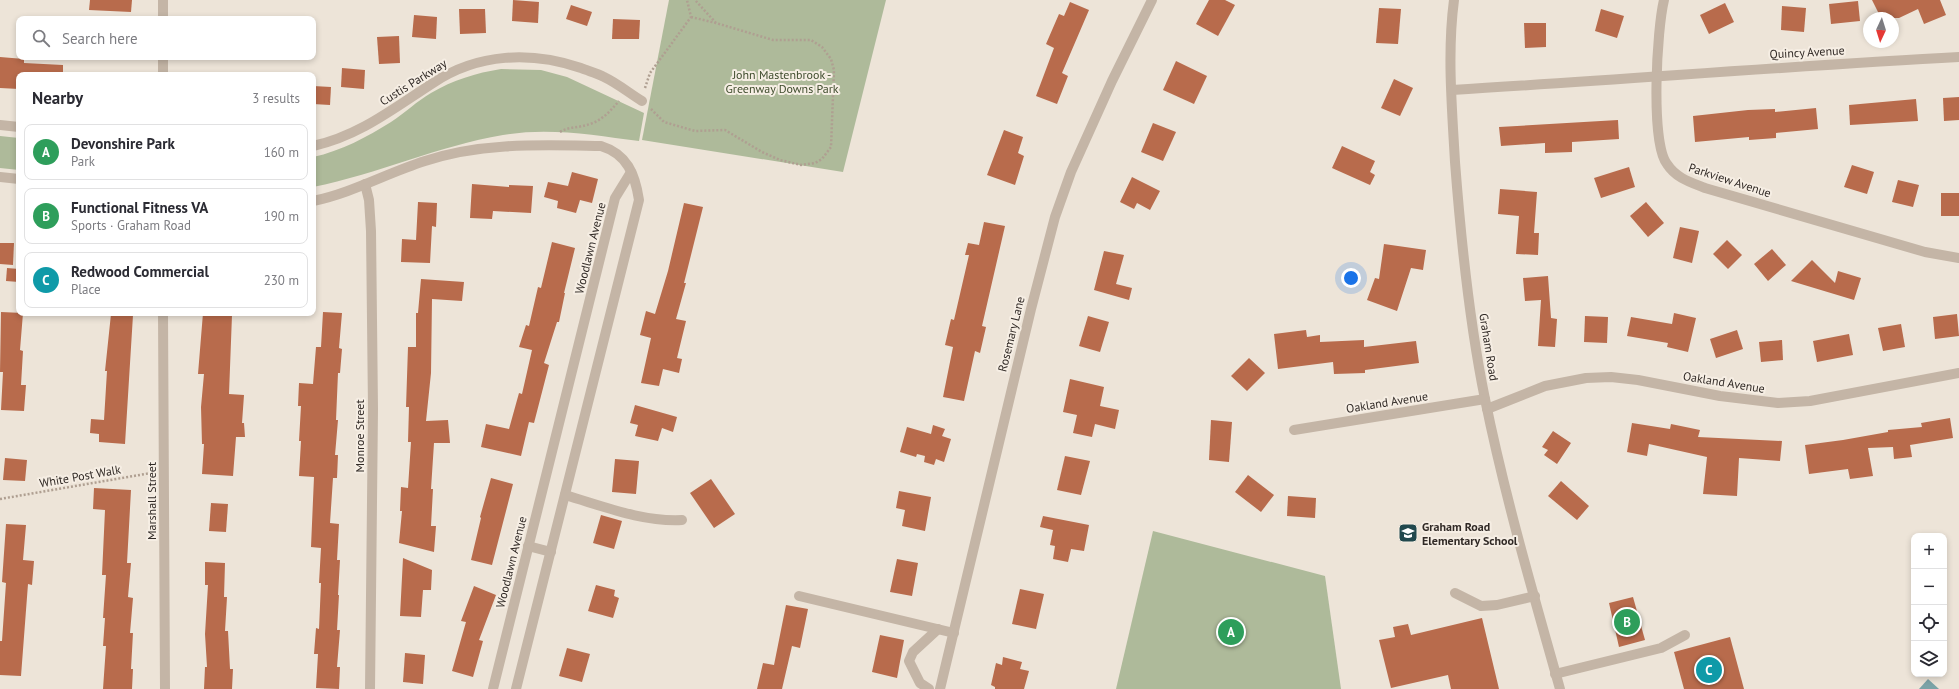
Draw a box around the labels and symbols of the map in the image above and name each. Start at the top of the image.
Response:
north arrow [1863,12,1899,48]
street label: Quincy Avenue [1769,43,1845,61]
street label: Custis Parkway [377,55,450,109]
park label: John Mastenbrook - Greenway Downs Park [725,67,839,96]
street label: Parkview Avenue [1687,160,1773,200]
street label: Woodlawn Avenue [571,201,609,295]
your location [1341,268,1361,288]
street label: Rosemary Lane [994,295,1028,373]
street label: Graham Road [1476,312,1502,382]
street label: Oakland Avenue [1682,368,1766,396]
street label: Oakland Avenue [1345,388,1429,416]
street label: Monroe Street [352,400,367,472]
street label: White Post Walk [38,461,122,491]
street label: Marshall Street [144,462,159,540]
street label: Woodlawn Avenue [492,515,530,609]
place label: Graham Road Elementary School [1422,519,1518,548]
school or university icon: Graham Road Elementary School [1397,522,1419,544]
pin: B [1614,607,1640,637]
pin: A [1218,617,1244,647]
pin: C [1696,655,1722,685]

